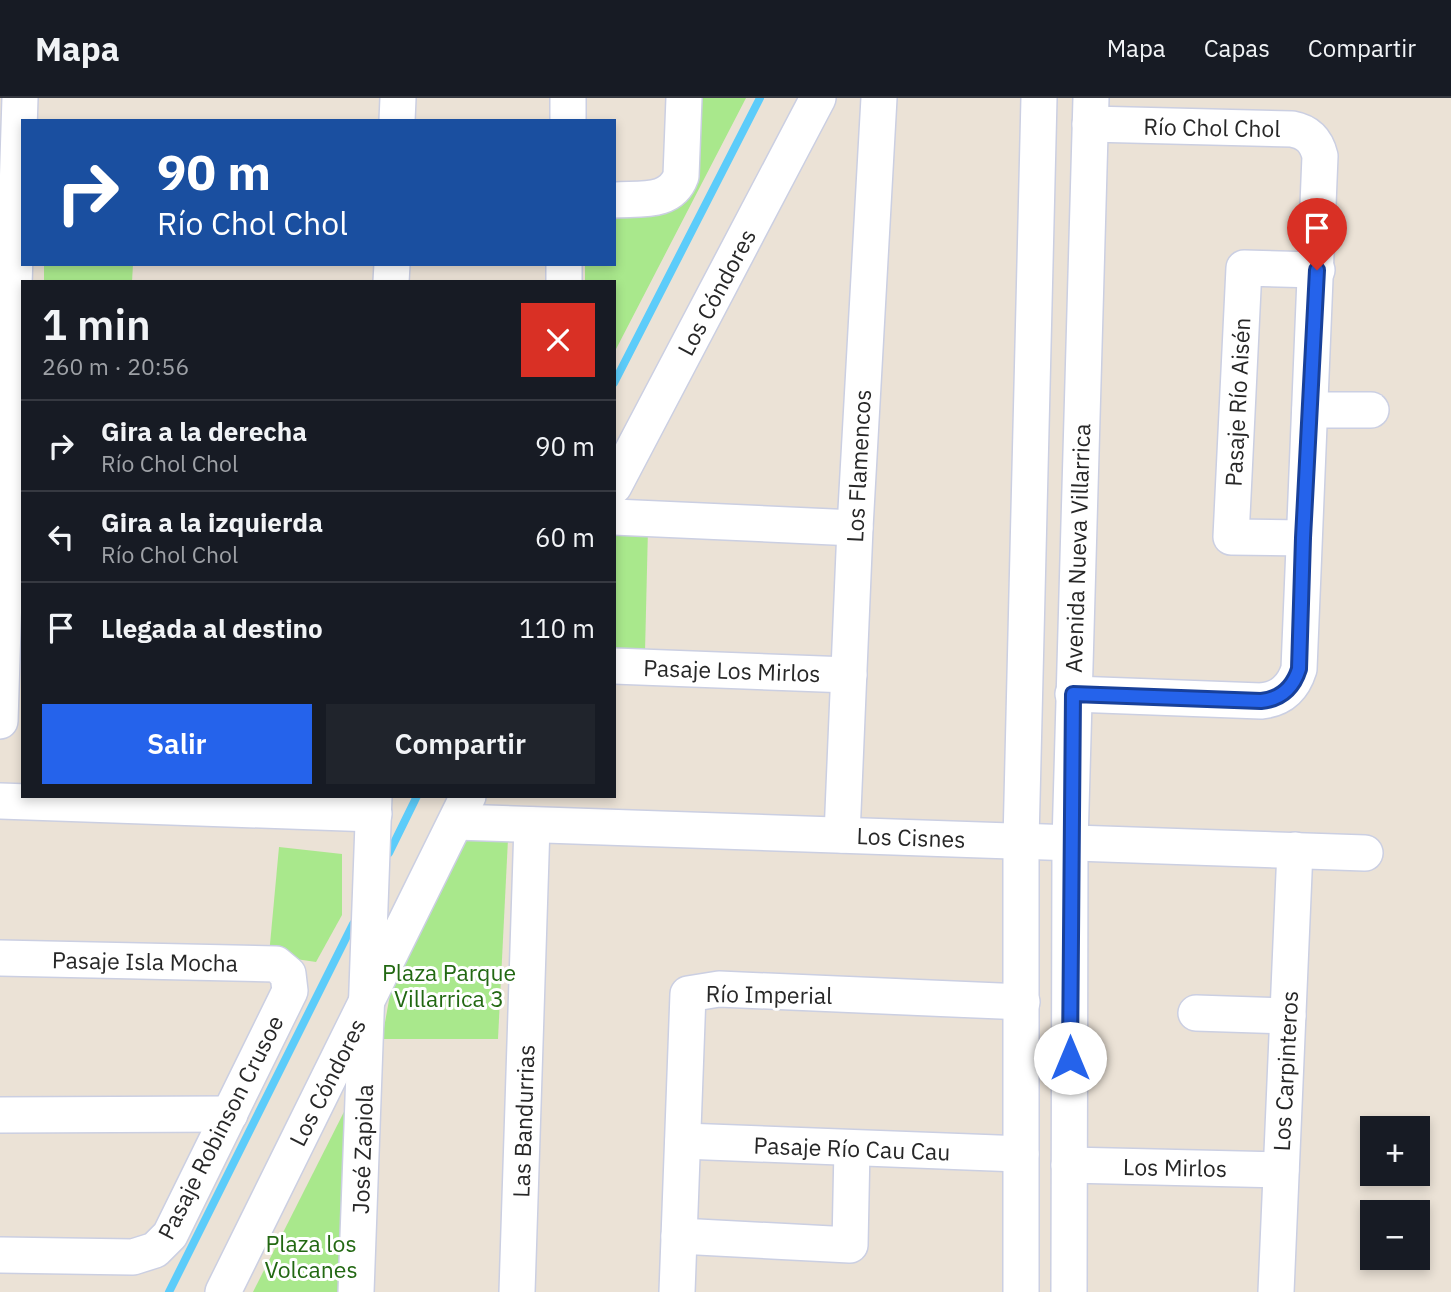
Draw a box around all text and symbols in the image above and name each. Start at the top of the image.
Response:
text: Mapa [35,27,120,70]
text: Mapa [1107,32,1166,64]
text: Capas [1204,32,1270,64]
text: Compartir [1308,32,1416,64]
street label: Río Chol Chol [1143,111,1281,143]
text: 90 m [157,140,271,203]
icon: right [42,147,133,238]
pin [1287,198,1347,270]
text: Río Chol Chol [157,202,348,244]
icon: arrive [1298,209,1336,247]
street label: Los Cóndores [670,223,762,361]
text: 1 min [42,297,151,352]
button: close [521,303,595,377]
street label: Pasaje Río Aisén [1218,317,1256,487]
text: 260 m · 20:56 [42,351,189,381]
street label: Los Flamencos [839,389,877,543]
text: Gira a la derecha [101,414,307,448]
street label: Avenida Nueva Villarrica [1058,423,1096,673]
icon: right [42,427,80,465]
text: 90 m [535,429,595,463]
text: Río Chol Chol [101,448,238,478]
text: Gira a la izquierda [101,505,323,539]
icon: left [42,518,80,556]
text: 60 m [535,520,595,554]
text: Río Chol Chol [101,539,238,569]
icon: arrive [42,609,80,647]
text: Llegada al destino [101,611,323,645]
text: 110 m [519,611,595,645]
street label: Pasaje Los Mirlos [643,652,821,688]
button: Salir [42,704,312,784]
button: Compartir [326,704,595,784]
street label: Los Cisnes [856,820,966,854]
street label: Pasaje Isla Mocha [52,944,238,978]
park label: Plaza Parque Villarrica 3 [382,957,516,1013]
street label: Río Imperial [705,978,833,1010]
street label: Los Carpinteros [1266,990,1304,1152]
street label: Pasaje Robinson Crusoe [150,1010,290,1244]
street label: Los Cóndores [282,1013,372,1151]
position arrow [1033,1021,1107,1095]
street label: Las Bandurrias [505,1044,541,1198]
street label: José Zapiola [345,1084,379,1214]
map controls [1360,1116,1430,1270]
button: + [1360,1116,1430,1186]
street label: Pasaje Río Cau Cau [753,1130,951,1166]
street label: Los Mirlos [1123,1151,1227,1183]
button: − [1360,1200,1430,1270]
park label: Plaza los Volcanes [264,1228,358,1284]

